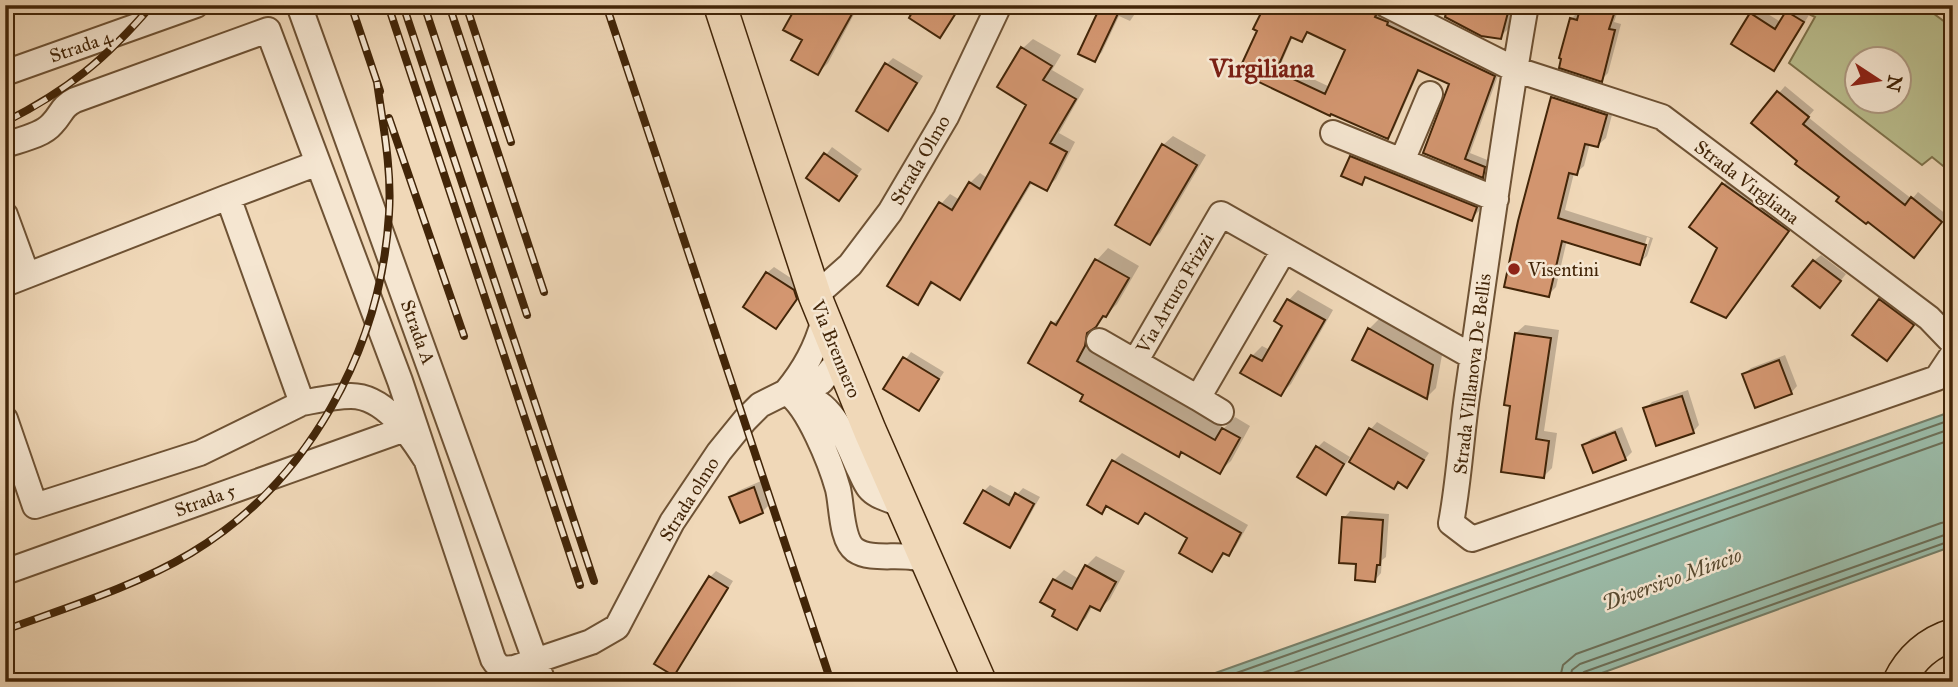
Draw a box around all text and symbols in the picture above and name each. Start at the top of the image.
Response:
street label: Strada 4 [47,24,116,67]
north arrow [1842,46,1912,116]
district label: Virgiliana [1209,52,1315,85]
text: N [1881,73,1907,94]
street label: Strada Olmo [885,111,955,209]
street label: Strada Virgliana [1689,135,1805,230]
street label: Via Arturo Frizzi [1131,229,1219,358]
place label: Visentini [1527,258,1599,281]
marker: Visentini [1506,261,1522,277]
street label: Strada Villanova De Bellis [1448,272,1496,476]
street label: Strada A [396,296,440,368]
street label: Via Brennero [806,296,866,401]
street label: Strada olmo [654,452,724,545]
street label: Strada 5 [171,478,239,522]
water label: Diversivo Mincio [1599,542,1745,616]

